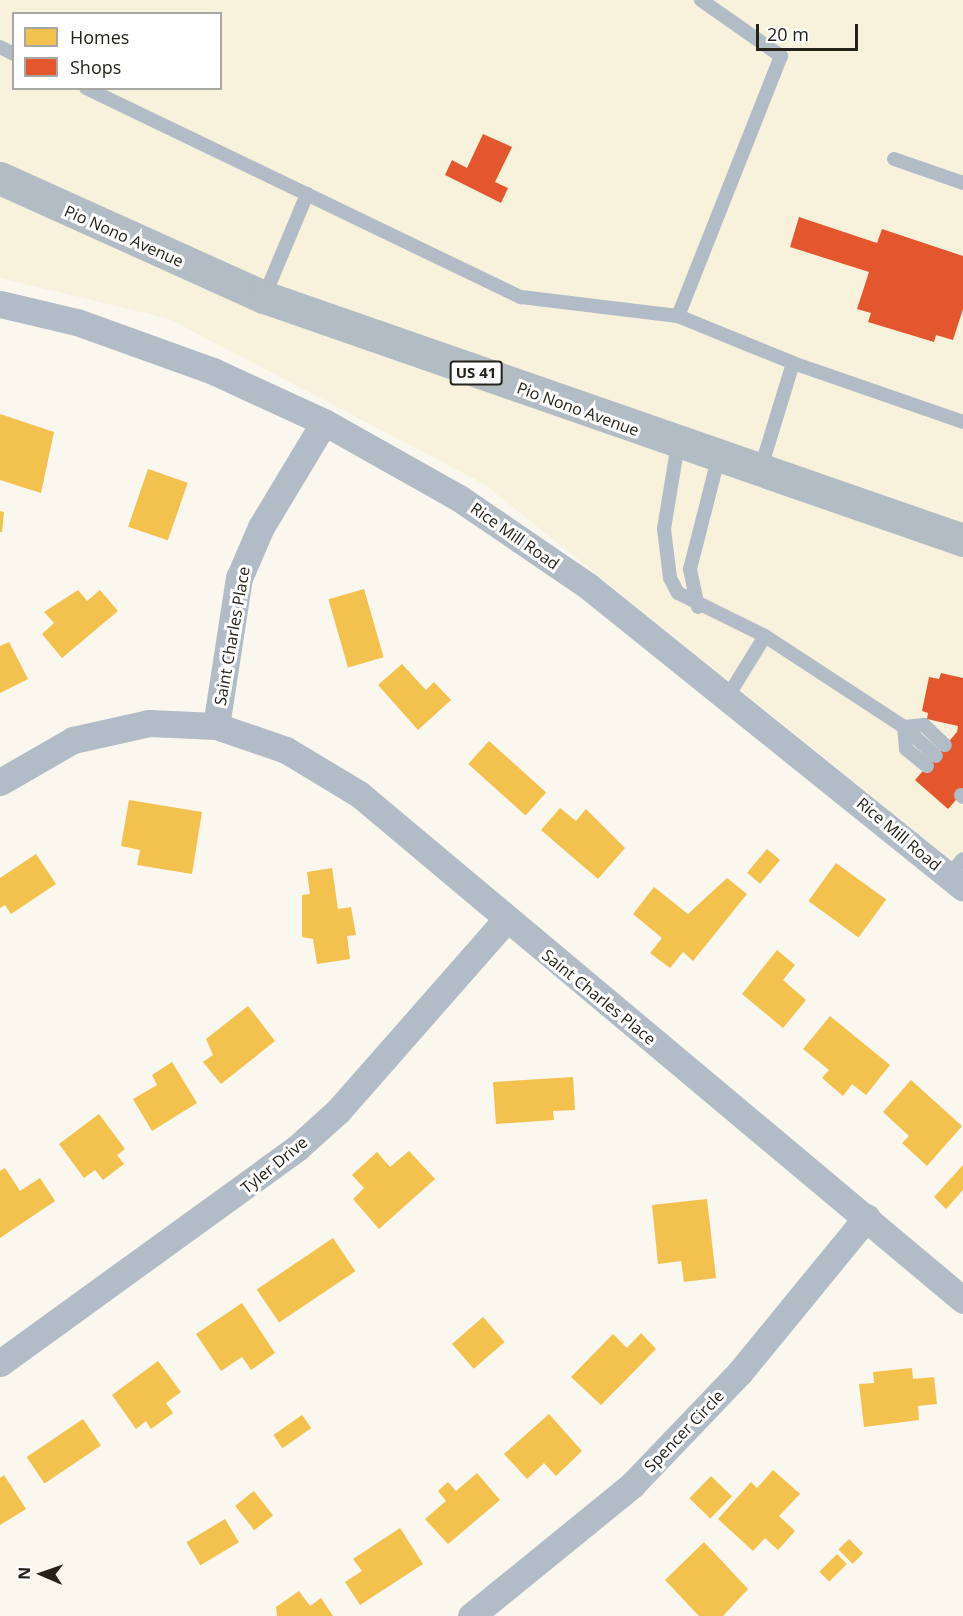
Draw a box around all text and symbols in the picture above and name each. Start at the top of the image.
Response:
legend [12,12,222,90]
scale bar [759,12,861,50]
text: 20 m [767,22,809,46]
text: Homes [70,25,129,49]
text: Shops [70,55,121,79]
street label: Pio Nono Avenue [61,201,187,271]
road number: US 41 [449,361,503,385]
street label: Pio Nono Avenue [514,378,642,440]
street label: Rice Mill Road [467,498,563,574]
street label: Saint Charles Place [210,565,254,707]
street label: Rice Mill Road [853,793,945,875]
street label: Saint Charles Place [538,945,660,1049]
street label: Tyler Drive [237,1132,311,1198]
street label: Spencer Circle [640,1386,728,1476]
north arrow [12,1544,72,1604]
text: N [13,1566,35,1580]

